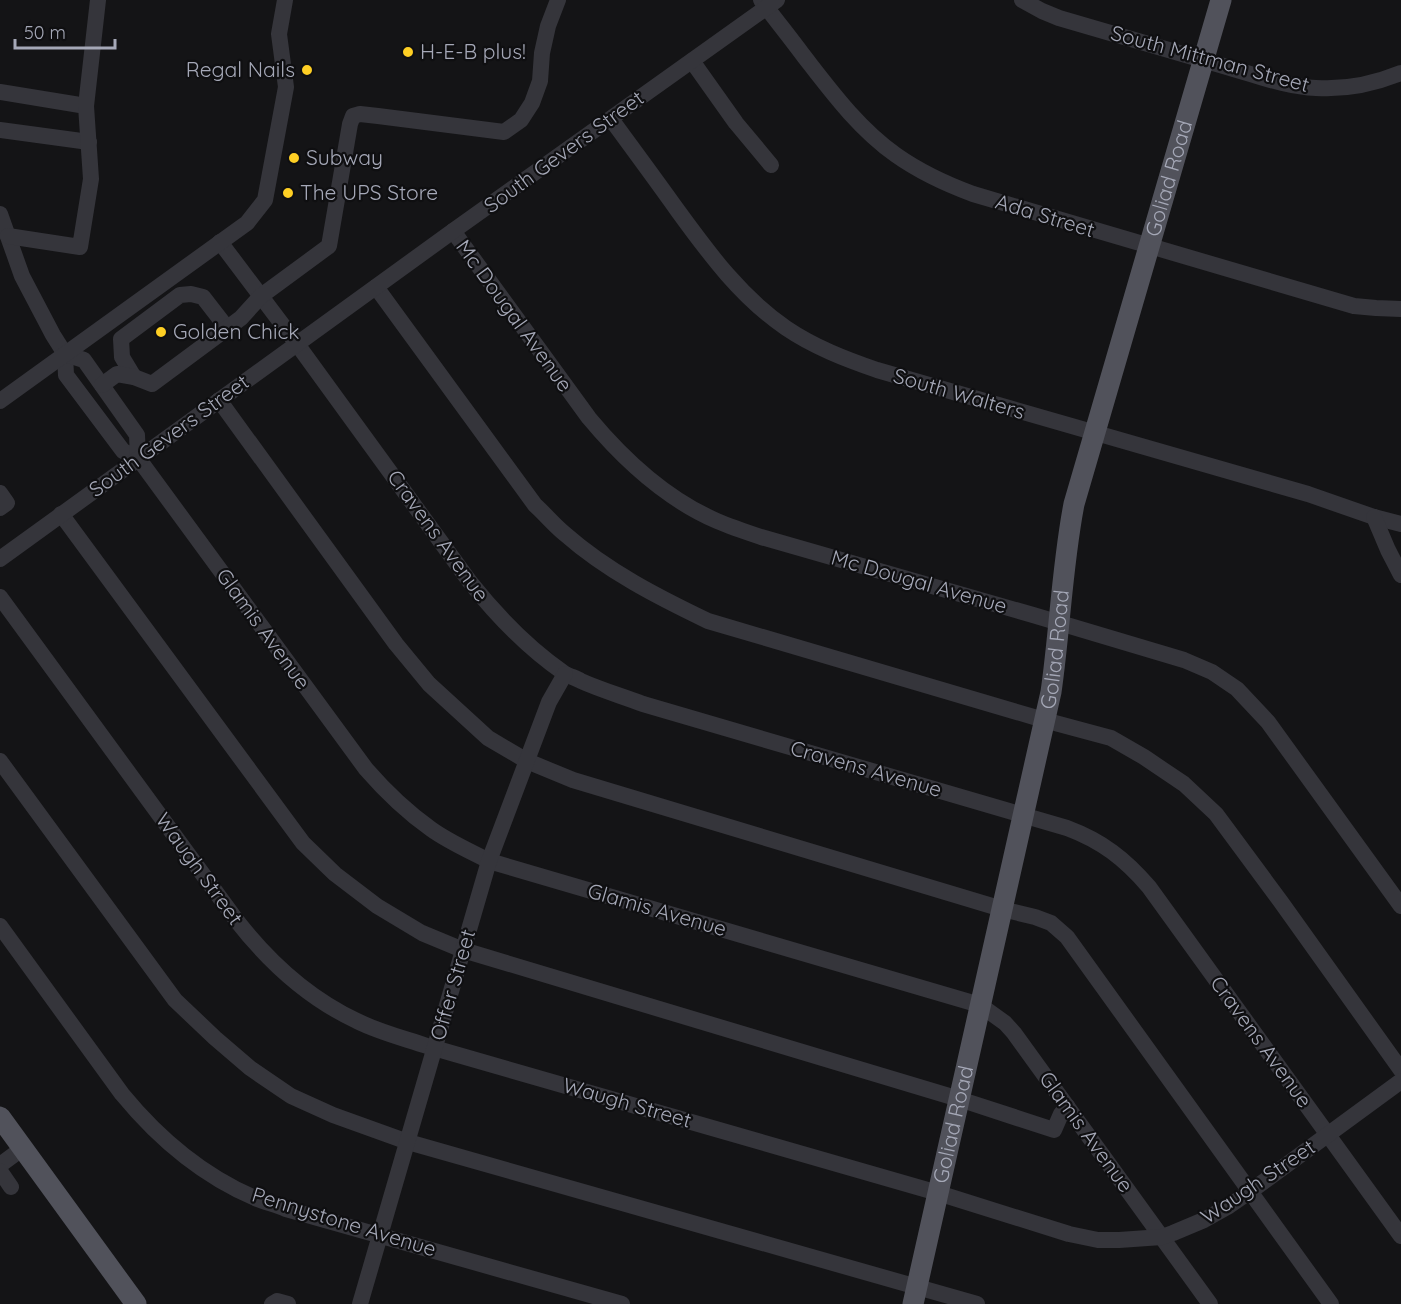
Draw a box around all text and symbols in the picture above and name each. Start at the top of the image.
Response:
scale bar [15,12,116,50]
street label: South Mittman Street [1108,19,1312,97]
text: 50 m [24,21,66,44]
place label: H-E-B plus! [420,38,526,64]
marker: H-E-B plus! [401,45,415,59]
place label: Regal Nails [186,56,295,82]
marker: Regal Nails [300,63,314,77]
street label: South Gevers Street [478,84,649,218]
street label: Goliad Road [1139,117,1197,239]
place label: Subway [306,144,383,170]
marker: Subway [287,151,301,165]
place label: The UPS Store [300,179,438,205]
marker: The UPS Store [281,186,295,200]
street label: Ada Street [993,188,1098,242]
street label: Mc Dougal Avenue [451,234,579,397]
place label: Golden Chick [173,318,300,344]
marker: Golden Chick [154,325,168,339]
street label: South Walters [891,362,1028,424]
street label: South Gevers Street [83,368,254,502]
street label: Cravens Avenue [382,464,495,606]
street label: Mc Dougal Avenue [828,543,1010,619]
street label: Glamis Avenue [211,563,316,694]
street label: Goliad Road [1034,589,1074,712]
street label: Cravens Avenue [788,734,945,802]
street label: Waugh Street [150,807,249,930]
street label: Glamis Avenue [585,877,730,941]
street label: Offer Street [424,926,480,1043]
street label: Cravens Avenue [1205,970,1318,1112]
street label: Goliad Road [927,1063,978,1186]
street label: Glamis Avenue [1034,1066,1139,1197]
street label: Waugh Street [560,1071,695,1133]
street label: Waugh Street [1195,1133,1320,1229]
street label: Pennystone Avenue [249,1181,440,1261]

